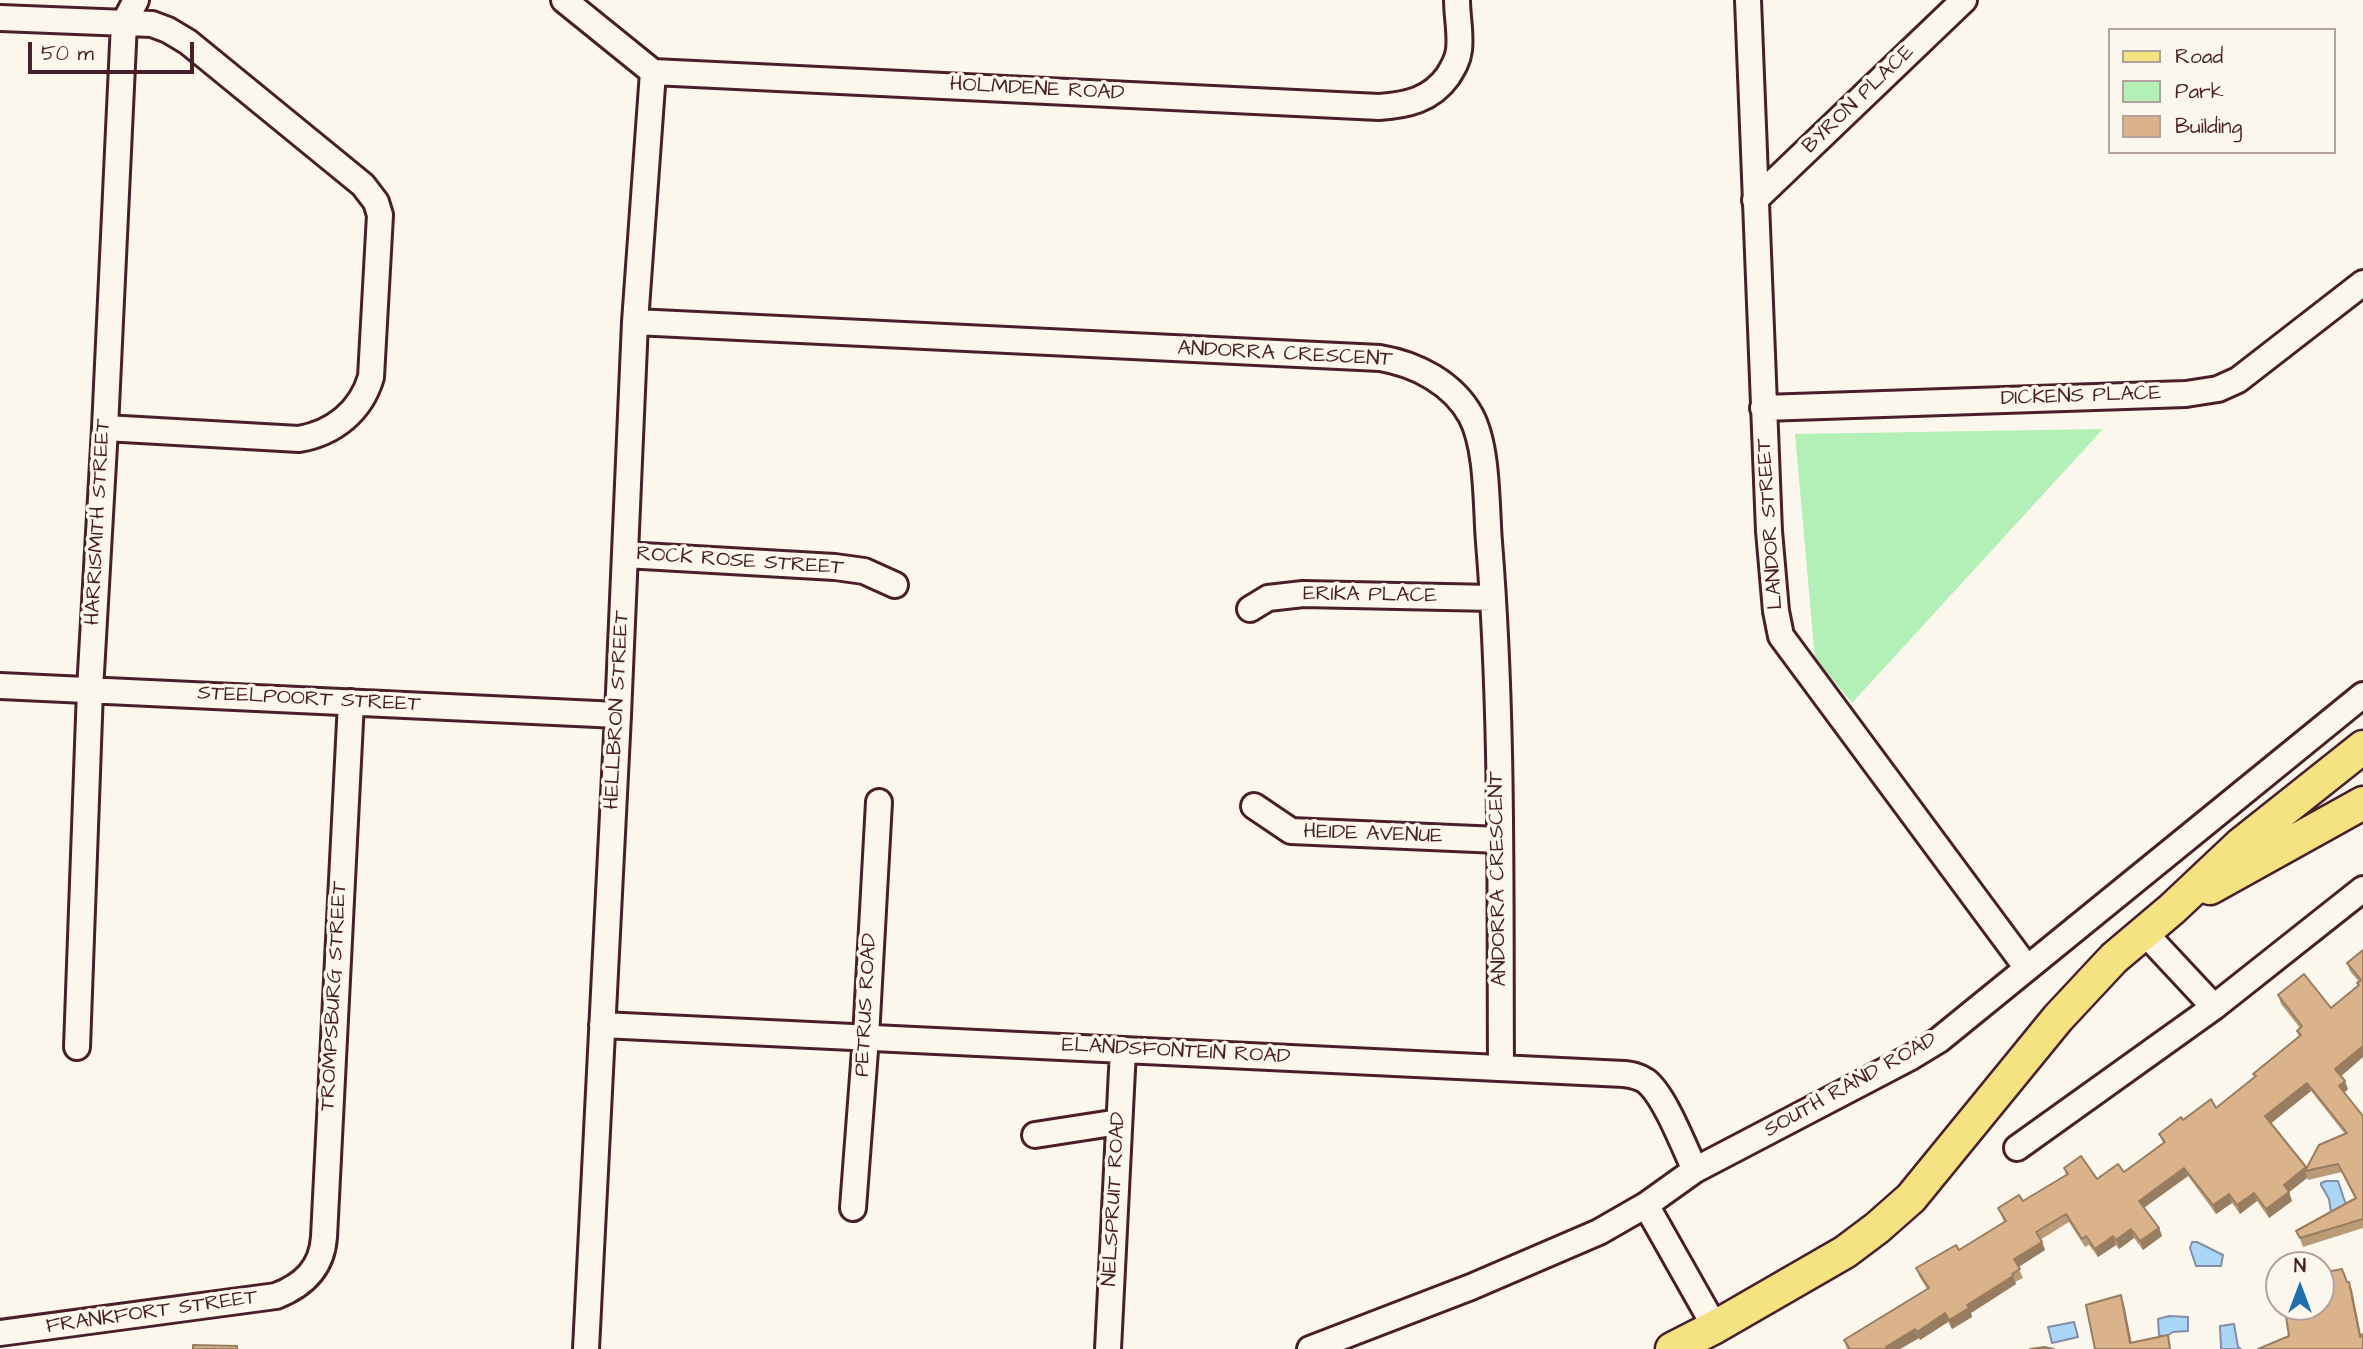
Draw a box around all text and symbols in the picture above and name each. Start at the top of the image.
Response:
scale bar [32,28,198,72]
legend [2108,28,2335,154]
text: 50 m [41,39,94,68]
street label: BYRON PLACE [1798,40,1920,160]
text: Road [2175,42,2223,71]
street label: HOLMDENE ROAD [949,73,1125,107]
text: Park [2175,77,2224,106]
text: Building [2175,112,2242,141]
street label: ANDORRA CRESCENT [1177,337,1393,373]
street label: DICKENS PLACE [2000,382,2162,412]
street label: HARRISMITH STREET [81,418,117,626]
street label: LANDOR STREET [1752,437,1790,611]
street label: ROCK ROSE STREET [635,542,845,582]
street label: ERIKA PLACE [1303,582,1437,610]
street label: HELLBRON STREET [600,610,636,810]
street label: STEELPOORT STREET [197,682,421,718]
street label: ANDORRA CRESCENT [1485,771,1513,987]
street label: HEIDE AVENUE [1303,820,1443,850]
street label: TROMPSBURG STREET [316,880,354,1112]
street label: PETRUS ROAD [851,933,883,1077]
street label: SOUTH RAND ROAD [1760,1028,1942,1144]
street label: ELANDSFONTEIN ROAD [1061,1033,1291,1071]
street label: NELSPRUIT ROAD [1098,1111,1132,1287]
north arrow [2265,1251,2335,1321]
text: N [2294,1253,2306,1280]
street label: FRANKFORT STREET [45,1286,259,1340]

